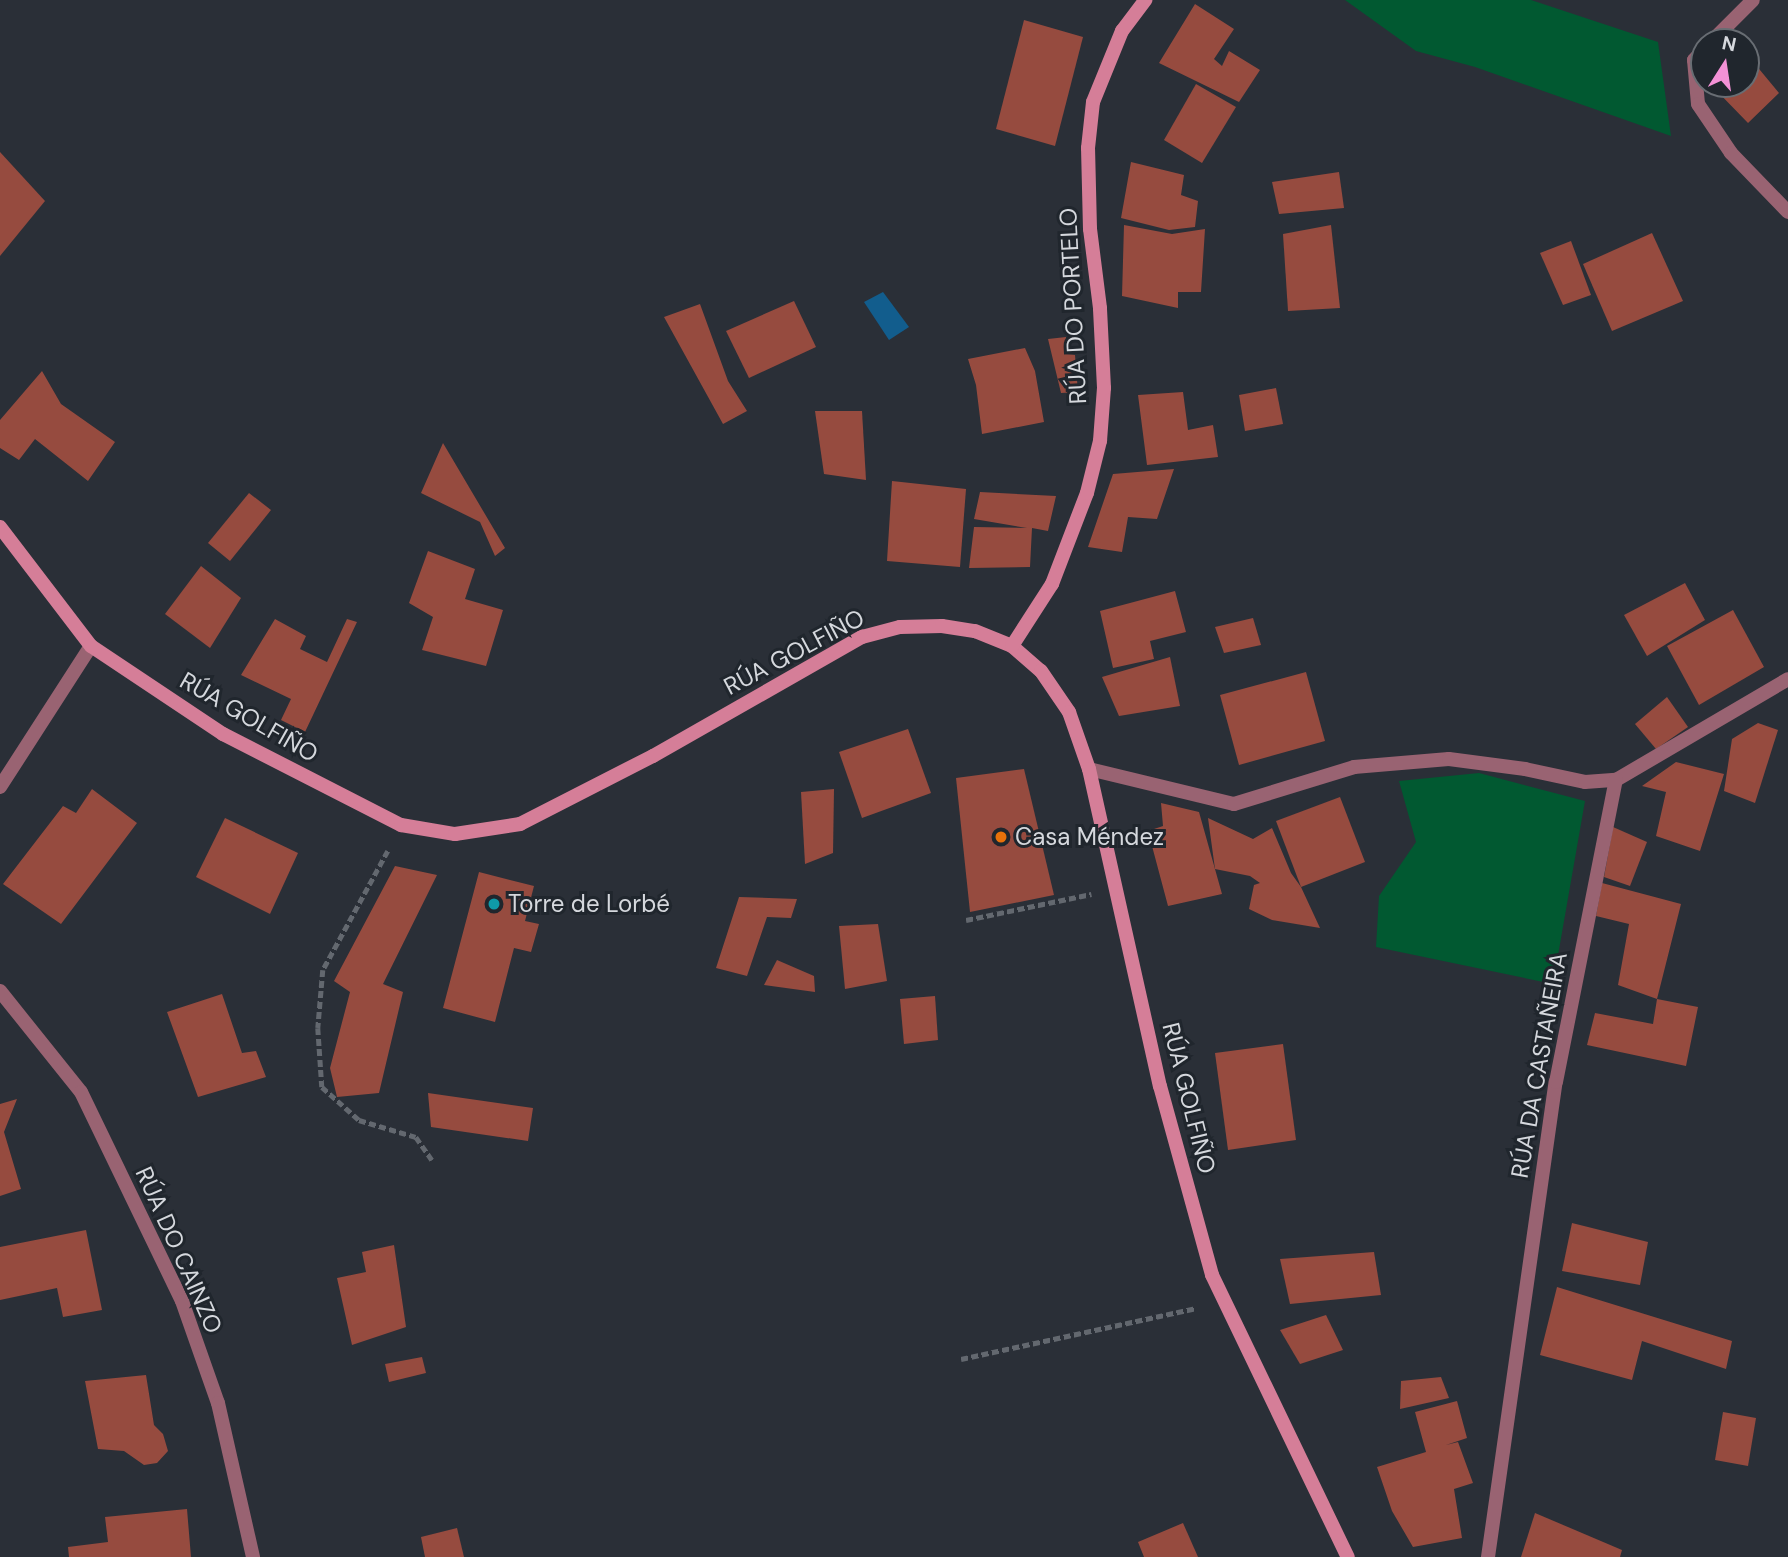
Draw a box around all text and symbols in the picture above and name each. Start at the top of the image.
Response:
north arrow [1690,28,1760,98]
text: N [1720,30,1738,58]
street label: RÚA DO PORTELO [1053,207,1093,405]
street label: RÚA GOLFIÑO [719,603,869,701]
street label: RÚA GOLFIÑO [175,666,323,768]
place label: Casa Méndez [1015,823,1164,851]
marker: Casa Méndez [993,829,1009,845]
place label: Torre de Lorbé [508,890,670,918]
marker: Torre de Lorbé [486,896,502,912]
street label: RÚA DA CASTAÑEIRA [1505,950,1573,1180]
street label: RÚA GOLFIÑO [1156,1020,1222,1176]
street label: RÚA DO CAINZO [129,1162,229,1338]

